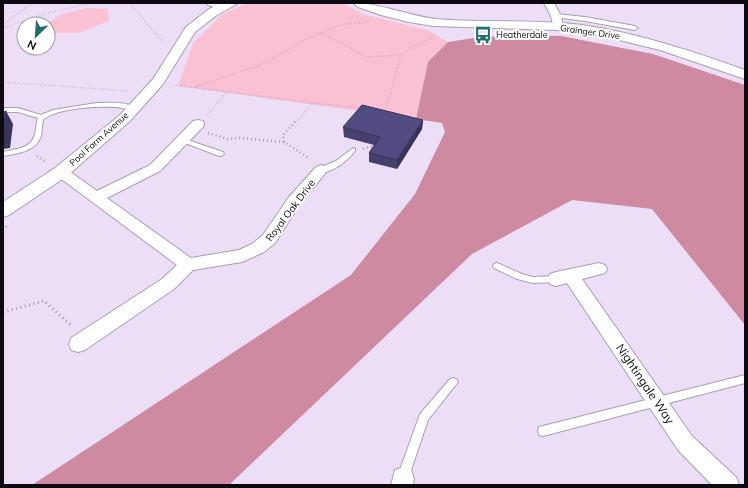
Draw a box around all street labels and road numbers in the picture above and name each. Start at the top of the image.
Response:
street label: Grainger Drive [559,22,621,41]
street label: Pool Farm Avenue [67,109,131,168]
street label: Royal Oak Drive [263,177,318,244]
street label: Nightingale Way [613,341,678,427]

